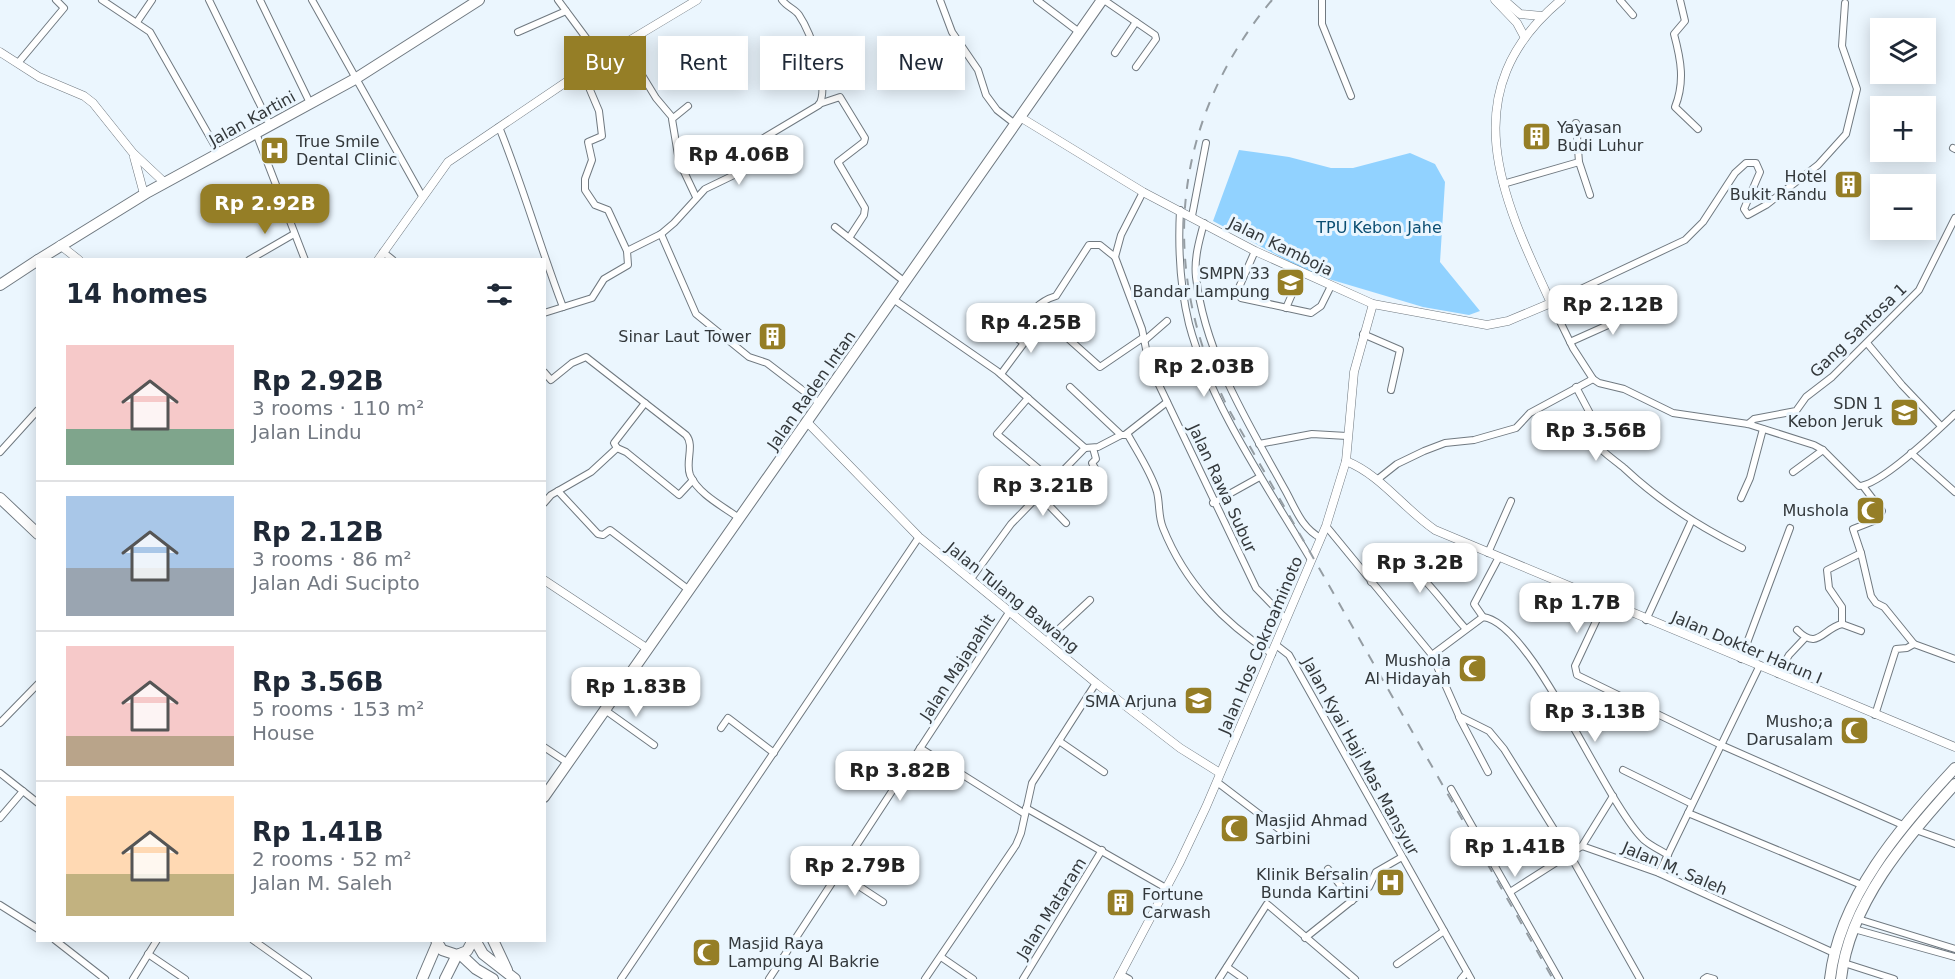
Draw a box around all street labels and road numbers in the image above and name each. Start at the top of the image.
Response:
street label: Jalan Kartini [205,87,299,150]
street label: Jalan Kamboja [1225,213,1336,280]
street label: Gang Santosa 1 [1806,279,1911,381]
street label: Jalan Raden Intan [763,327,860,454]
street label: Jalan Rawa Subur [1184,420,1261,556]
street label: Jalan Tulang Bawang [942,537,1083,657]
street label: Jalan Hos Cokroaminoto [1214,553,1307,738]
street label: Jalan Dokter Harun I [1668,607,1825,688]
street label: Jalan Majapahit [915,611,999,725]
street label: Jalan Kyai Haji Mas Mansyur [1298,653,1423,859]
street label: Jalan M. Saleh [1618,837,1730,899]
street label: Jalan Mataram [1012,854,1090,963]

